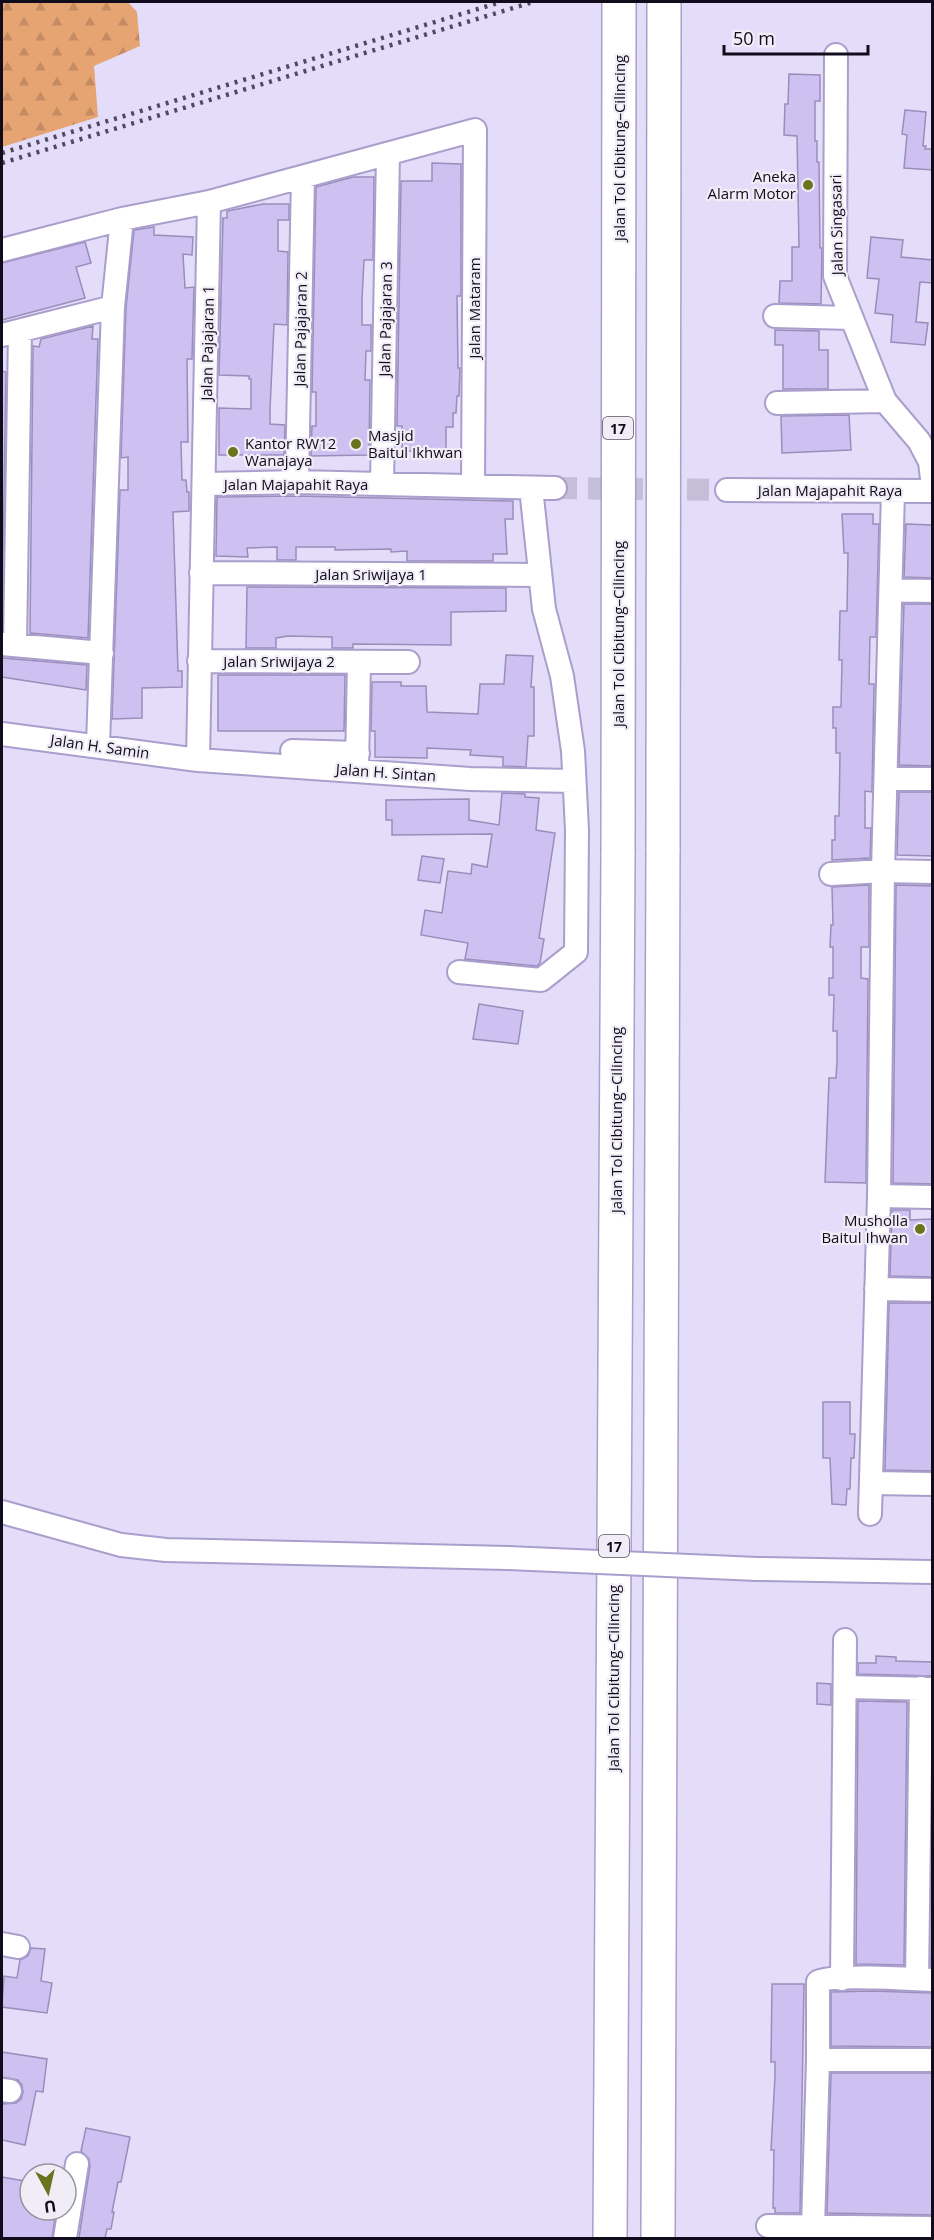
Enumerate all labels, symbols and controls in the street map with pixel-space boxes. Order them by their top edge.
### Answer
scale bar [724,18,868,56]
text: 50 m [733,26,775,50]
street label: Jalan Tol Cibitung–Cilincing [609,55,629,243]
place label: Aneka Alarm Motor [707,166,796,203]
street label: Jalan Singasari [825,174,847,278]
marker: Aneka Alarm Motor [801,178,815,192]
street label: Jalan Mataram [464,257,484,361]
street label: Jalan Pajajaran 3 [374,261,396,379]
street label: Jalan Pajajaran 2 [289,271,311,389]
street label: Jalan Pajajaran 1 [196,285,218,403]
road number: 17 [603,417,633,439]
place label: Masjid Baitul Ikhwan [368,425,462,462]
place label: Kantor RW12 Wanajaya [245,433,336,470]
marker: Masjid Baitul Ikhwan [349,437,363,451]
marker: Kantor RW12 Wanajaya [226,445,240,459]
street label: Jalan Majapahit Raya [222,474,368,494]
street label: Jalan Majapahit Raya [756,480,902,500]
street label: Jalan Tol Cibitung–Cilincing [608,541,628,729]
street label: Jalan Sriwijaya 1 [313,564,427,584]
street label: Jalan Sriwijaya 2 [221,651,335,671]
street label: Jalan H. Samin [47,729,151,763]
street label: Jalan H. Sintan [333,758,437,785]
street label: Jalan Tol Cibitung–Cilincing [606,1027,626,1215]
place label: Musholla Baitul Ihwan [821,1210,908,1247]
marker: Musholla Baitul Ihwan [913,1222,927,1236]
road number: 17 [599,1535,629,1557]
street label: Jalan Tol Cibitung–Cilincing [603,1585,623,1773]
north arrow [18,2162,78,2222]
text: U [43,2195,58,2219]

